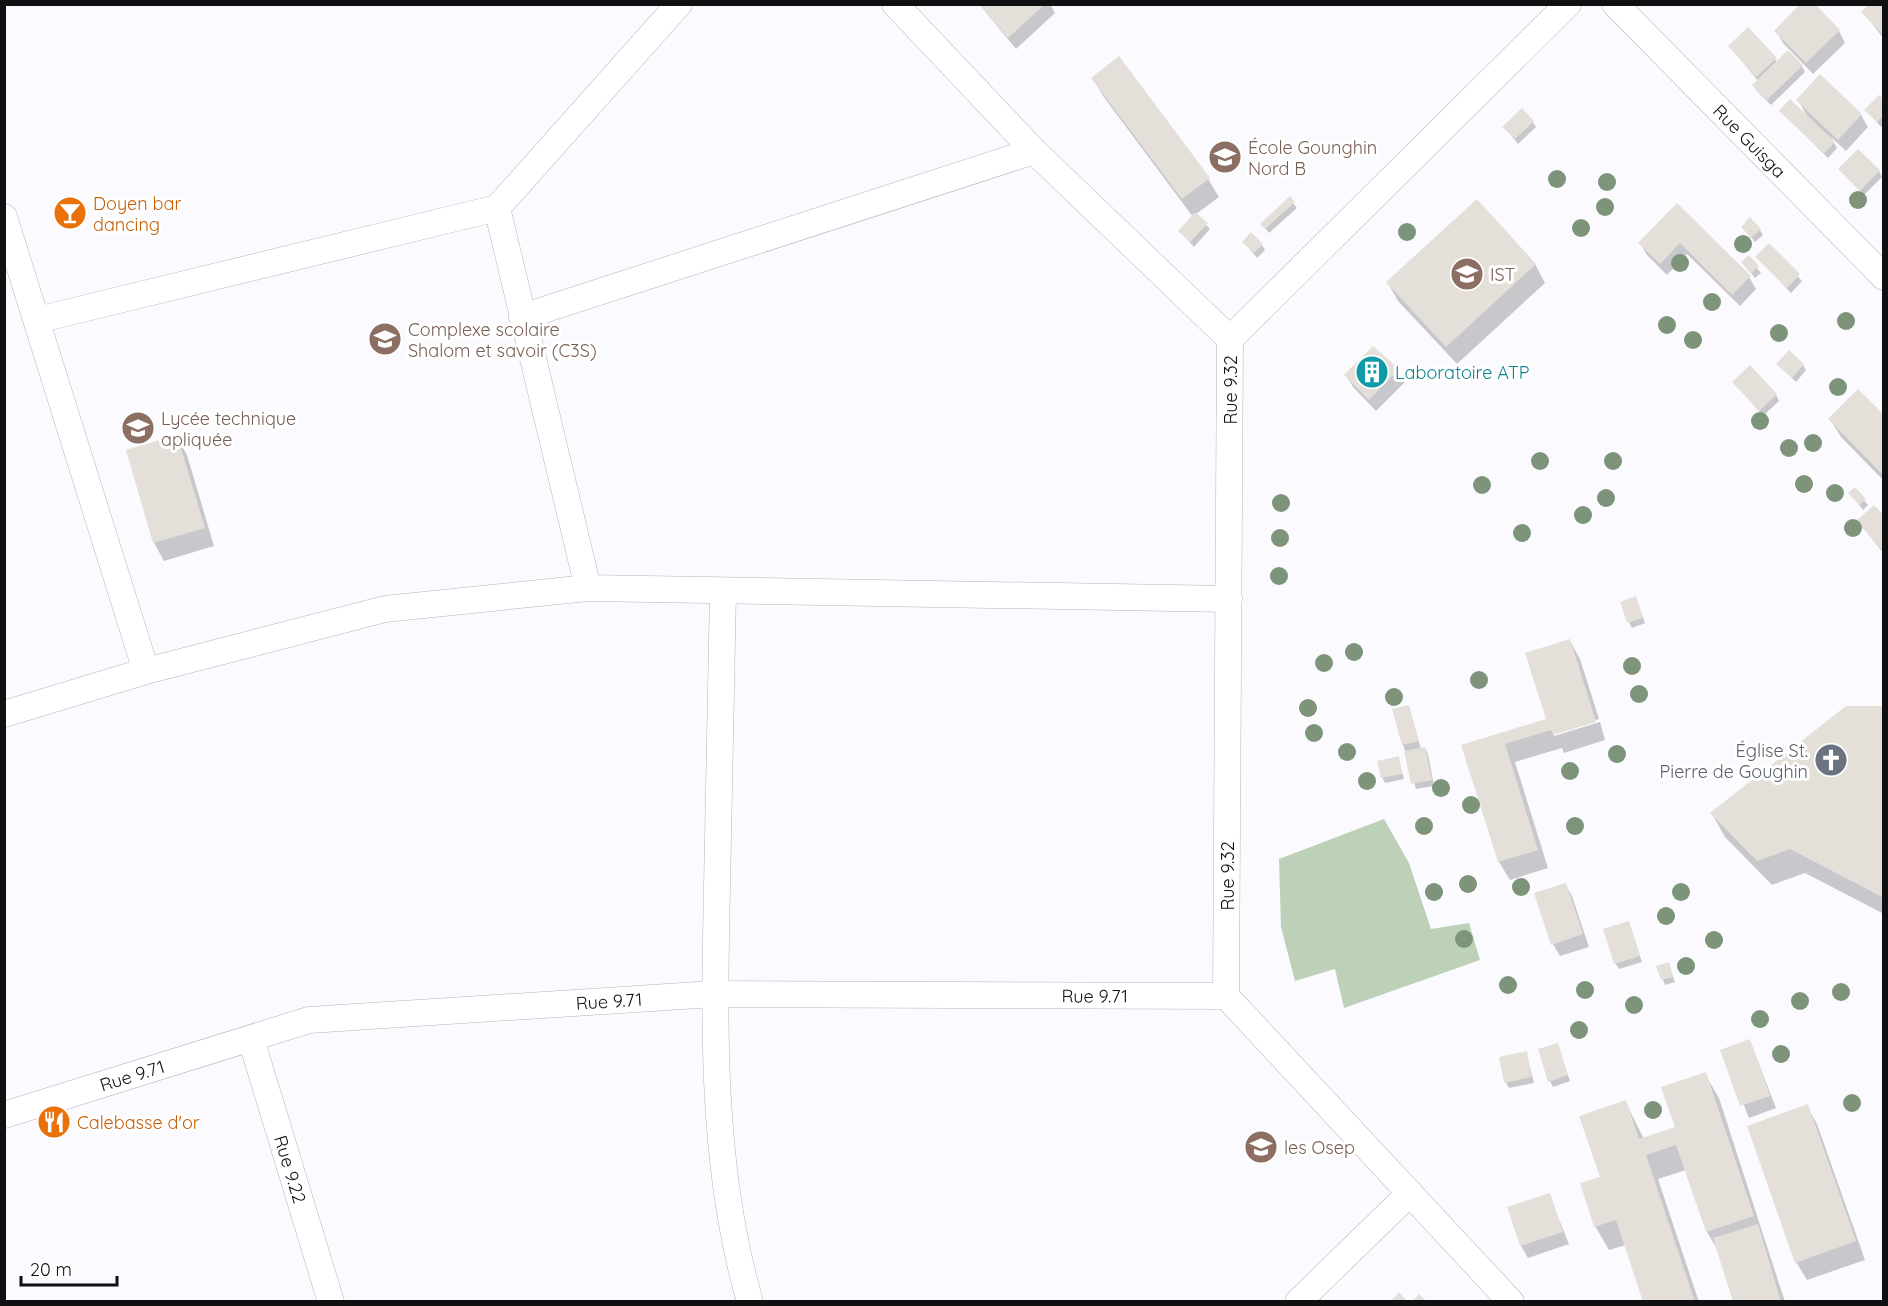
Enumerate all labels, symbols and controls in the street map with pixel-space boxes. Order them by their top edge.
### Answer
street label: Rue Guisga [1708,99,1791,182]
place label: École Gounghin Nord B [1248,136,1377,180]
school or university icon: École Gounghin Nord B [1207,139,1243,175]
place label: Doyen bar dancing [93,192,181,236]
bar icon: Doyen bar dancing [52,195,88,231]
school or university icon: IST [1449,256,1485,292]
place label: IST [1490,263,1516,286]
place label: Complexe scolaire Shalom et savoir (C3S) [408,318,597,362]
school or university icon: Complexe scolaire Shalom et savoir (C3S) [367,321,403,357]
building icon: Laboratoire ATP [1354,354,1390,390]
street label: Rue 9.32 [1219,355,1242,425]
place label: Laboratoire ATP [1395,361,1530,384]
place label: Lycée technique apliquée [161,407,296,451]
school or university icon: Lycée technique apliquée [120,410,156,446]
place label: Église St. Pierre de Goughin [1660,739,1808,783]
church icon: Église St. Pierre de Goughin [1813,742,1849,778]
street label: Rue 9.32 [1216,841,1239,911]
street label: Rue 9.71 [1061,984,1128,1007]
street label: Rue 9.71 [575,987,643,1014]
street label: Rue 9.71 [97,1054,167,1096]
restaurant icon: Calebasse d'or [36,1104,72,1140]
place label: Calebasse d'or [77,1111,200,1134]
school or university icon: les Osep [1243,1129,1279,1165]
street label: Rue 9.22 [269,1132,312,1206]
place label: les Osep [1284,1136,1355,1159]
scale bar [21,1249,117,1287]
text: 20 m [30,1258,72,1281]

